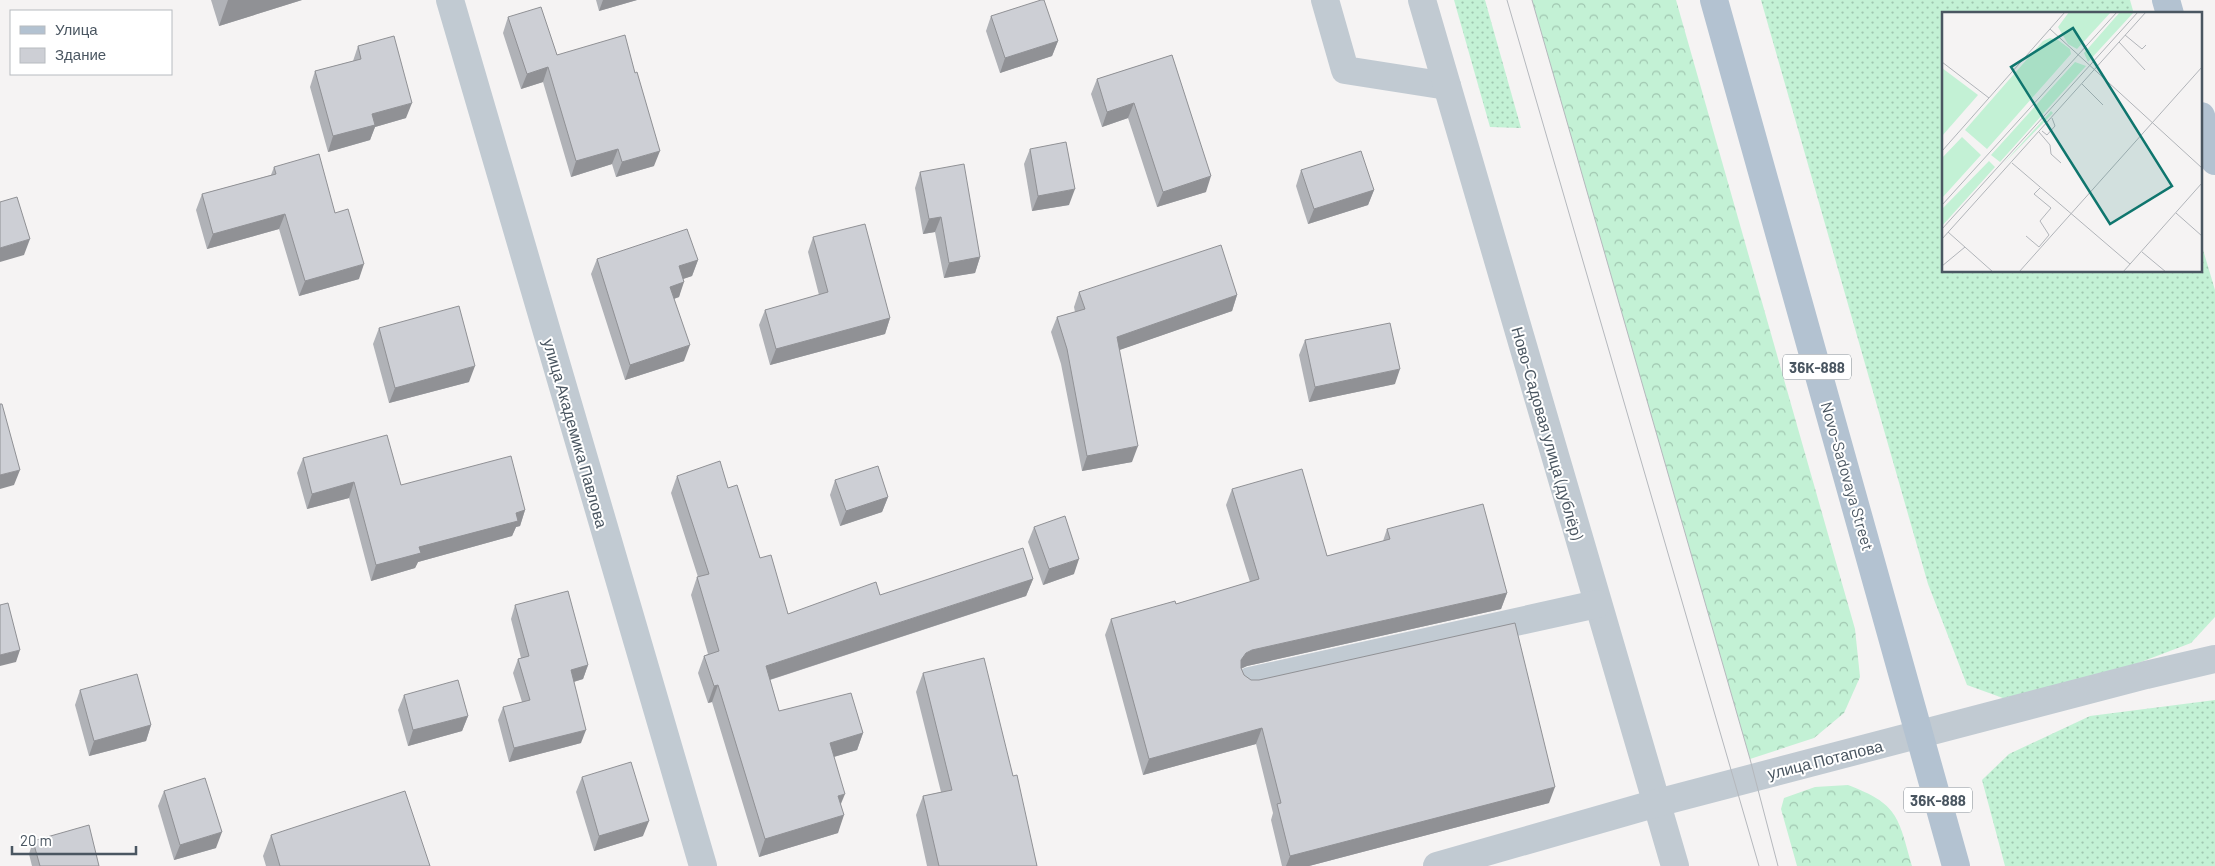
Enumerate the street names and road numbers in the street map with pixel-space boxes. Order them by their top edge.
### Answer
street label: Ново-Садовая улица (дублёр) [1508,324,1588,542]
street label: улица Академика Павлова [540,336,612,530]
road number: 36К-888 [1783,354,1851,380]
street label: Novo-Sadovaya Street [1818,399,1878,553]
street label: улица Потапова [1765,735,1885,782]
road number: 36К-888 [1904,788,1972,812]

